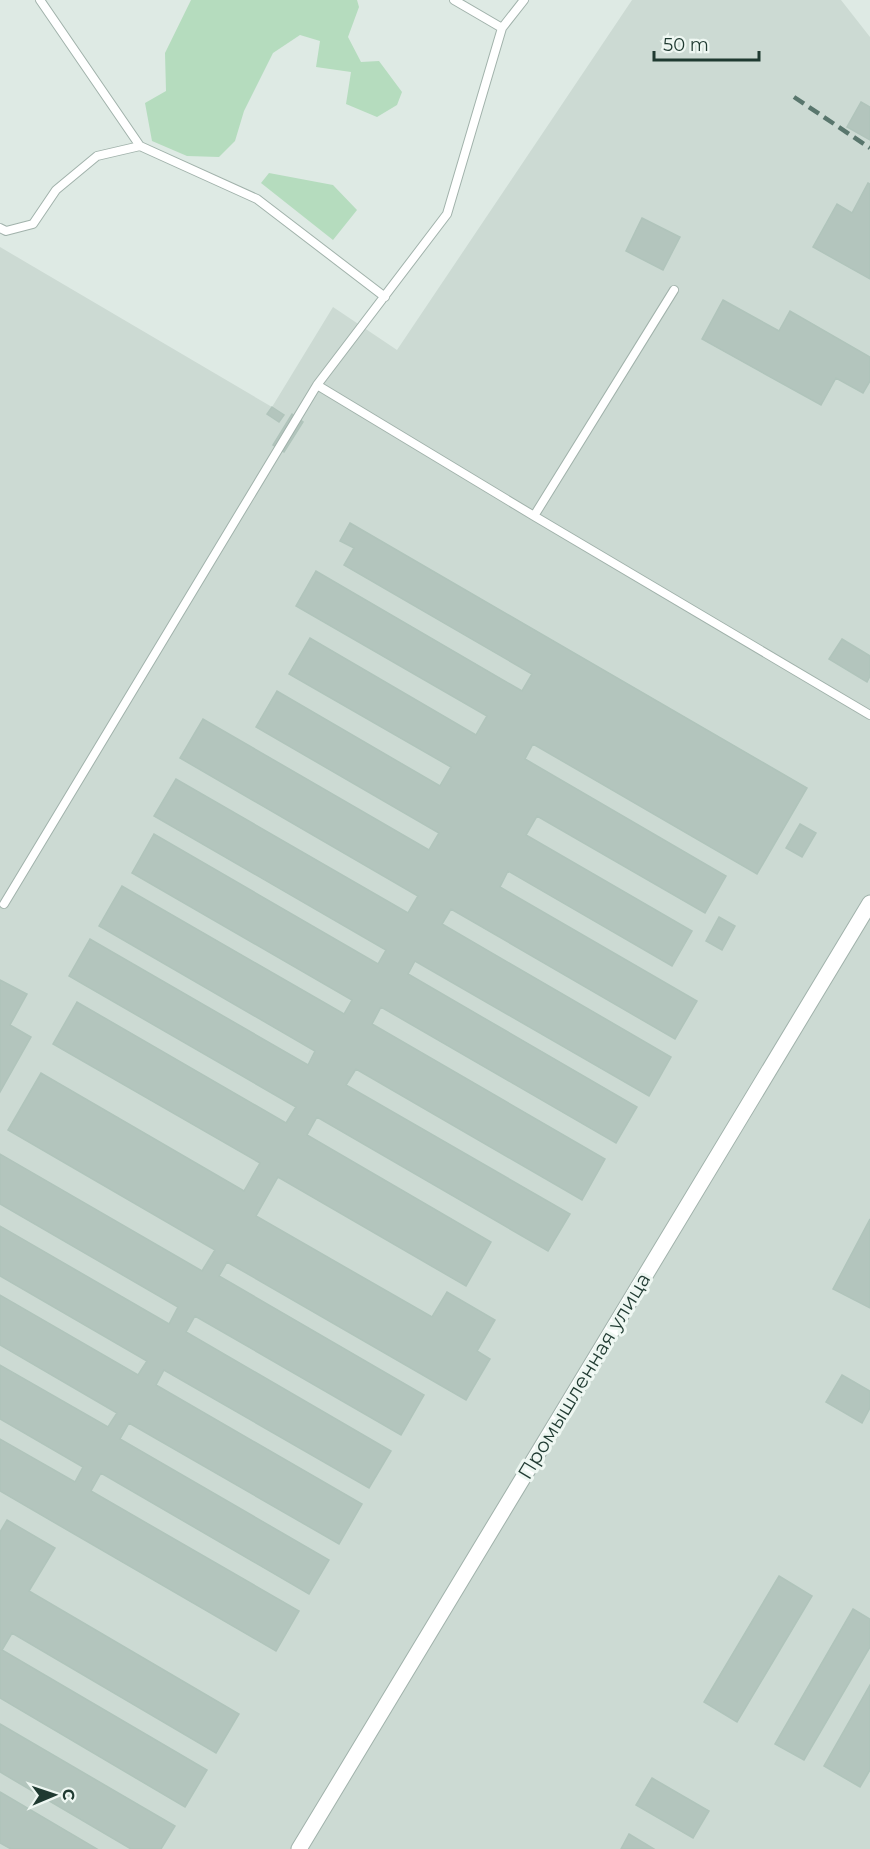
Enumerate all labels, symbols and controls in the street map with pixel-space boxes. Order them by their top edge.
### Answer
scale bar [654,24,759,62]
text: 50 m [663,34,709,56]
street label: Промышленная улица [513,1268,655,1484]
north arrow [24,1765,84,1825]
text: С [59,1788,78,1801]

